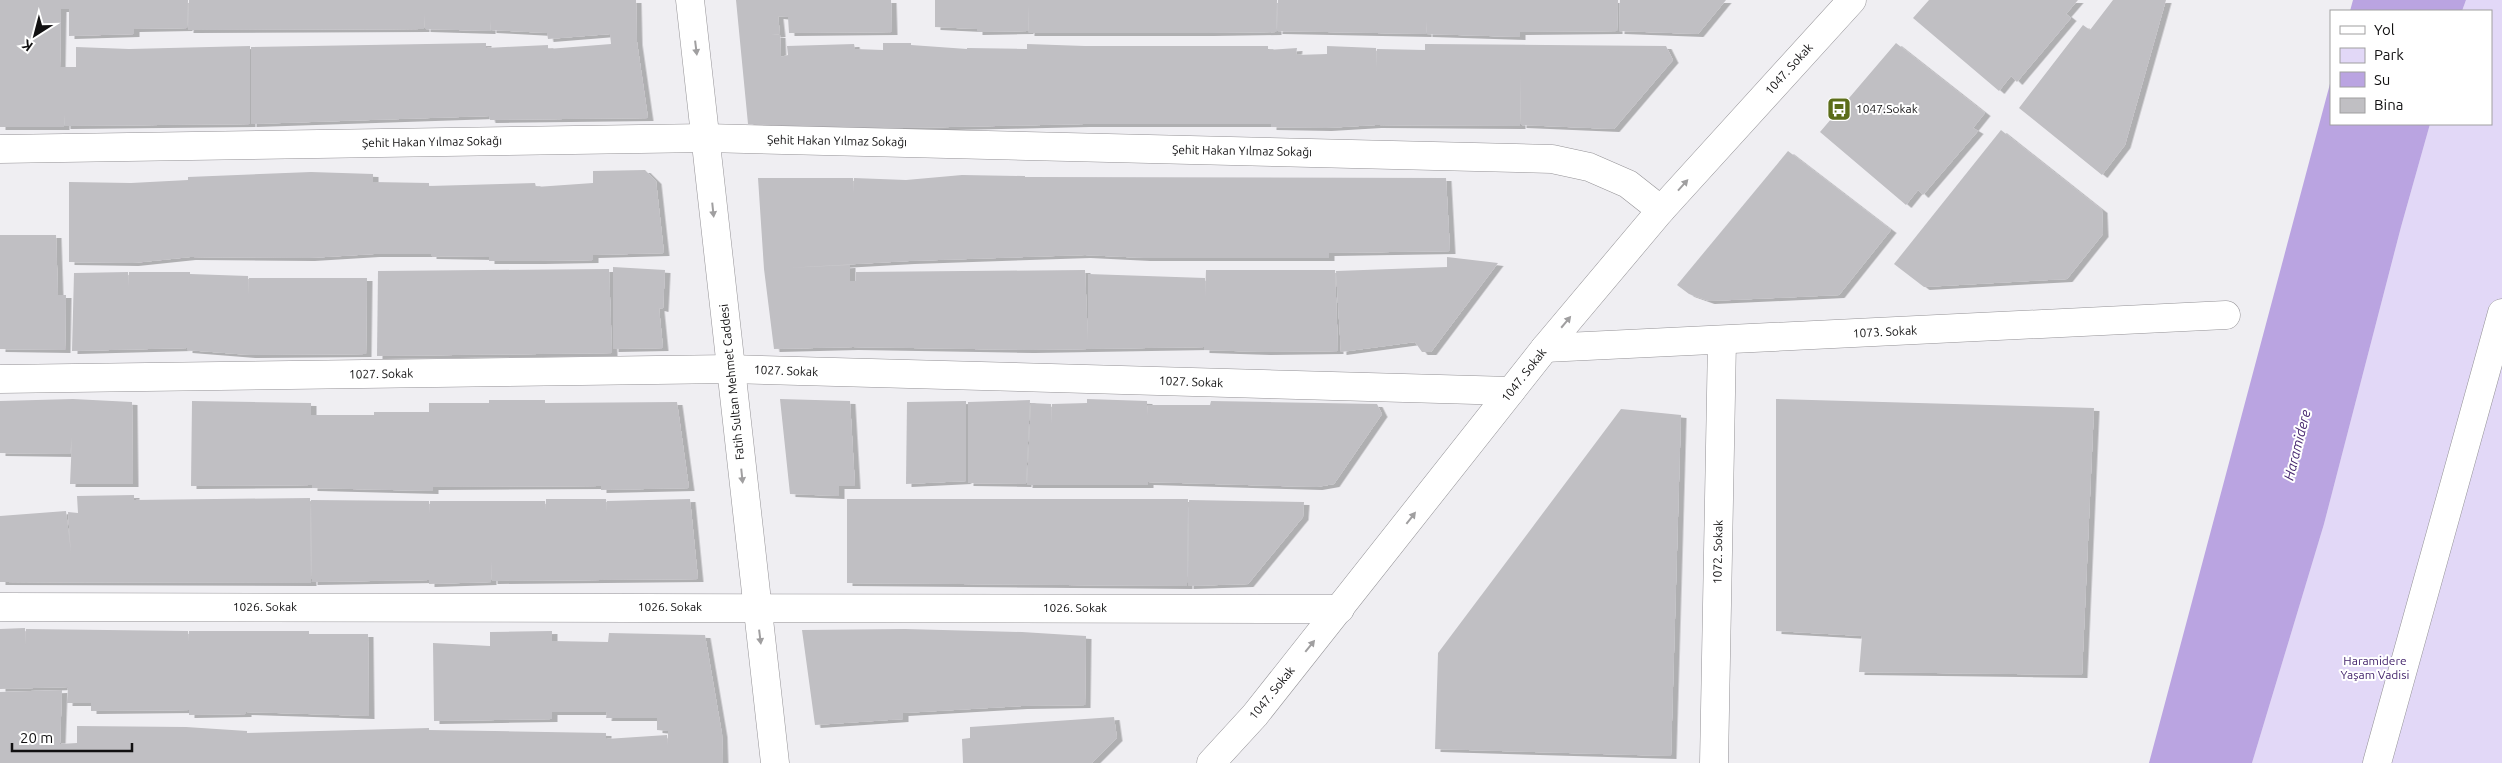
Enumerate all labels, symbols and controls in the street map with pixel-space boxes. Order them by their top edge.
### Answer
north arrow [10,10,60,60]
legend [2330,10,2492,125]
text: Yol [2374,21,2395,38]
text: K [18,36,36,55]
street label: 1047. Sokak [1762,40,1815,97]
one-way arrow [692,41,700,57]
text: Park [2374,46,2404,63]
text: Su [2374,71,2390,88]
bus stop icon: 1047.Sokak [1826,96,1852,122]
text: Bina [2374,96,2403,113]
place label: 1047.Sokak [1856,102,1918,115]
street label: Şehit Hakan Yılmaz Sokağı [767,133,907,148]
street label: Şehit Hakan Yılmaz Sokağı [362,134,502,149]
street label: Şehit Hakan Yılmaz Sokağı [1172,143,1312,158]
one-way arrow [1677,180,1689,192]
one-way arrow [710,202,718,218]
street label: Fatih Sultan Mehmet Caddesi [717,303,746,461]
one-way arrow [1561,316,1572,329]
street label: 1073. Sokak [1852,323,1917,340]
street label: 1047. Sokak [1499,345,1549,404]
street label: 1027. Sokak [754,363,818,378]
street label: 1027. Sokak [349,366,413,381]
street label: 1027. Sokak [1159,374,1223,389]
water label: Haramidere [2280,408,2314,482]
one-way arrow [738,468,746,484]
one-way arrow [1406,511,1416,525]
street label: 1072. Sokak [1710,520,1725,584]
street label: 1026. Sokak [233,600,297,613]
street label: 1026. Sokak [638,600,702,613]
street label: 1026. Sokak [1043,601,1107,614]
one-way arrow [756,630,764,646]
one-way arrow [1305,639,1316,652]
park label: Haramidere Yaşam Vadisi [2341,654,2409,681]
street label: 1047. Sokak [1246,664,1297,722]
scale bar [12,720,132,752]
text: 20 m [20,729,53,746]

